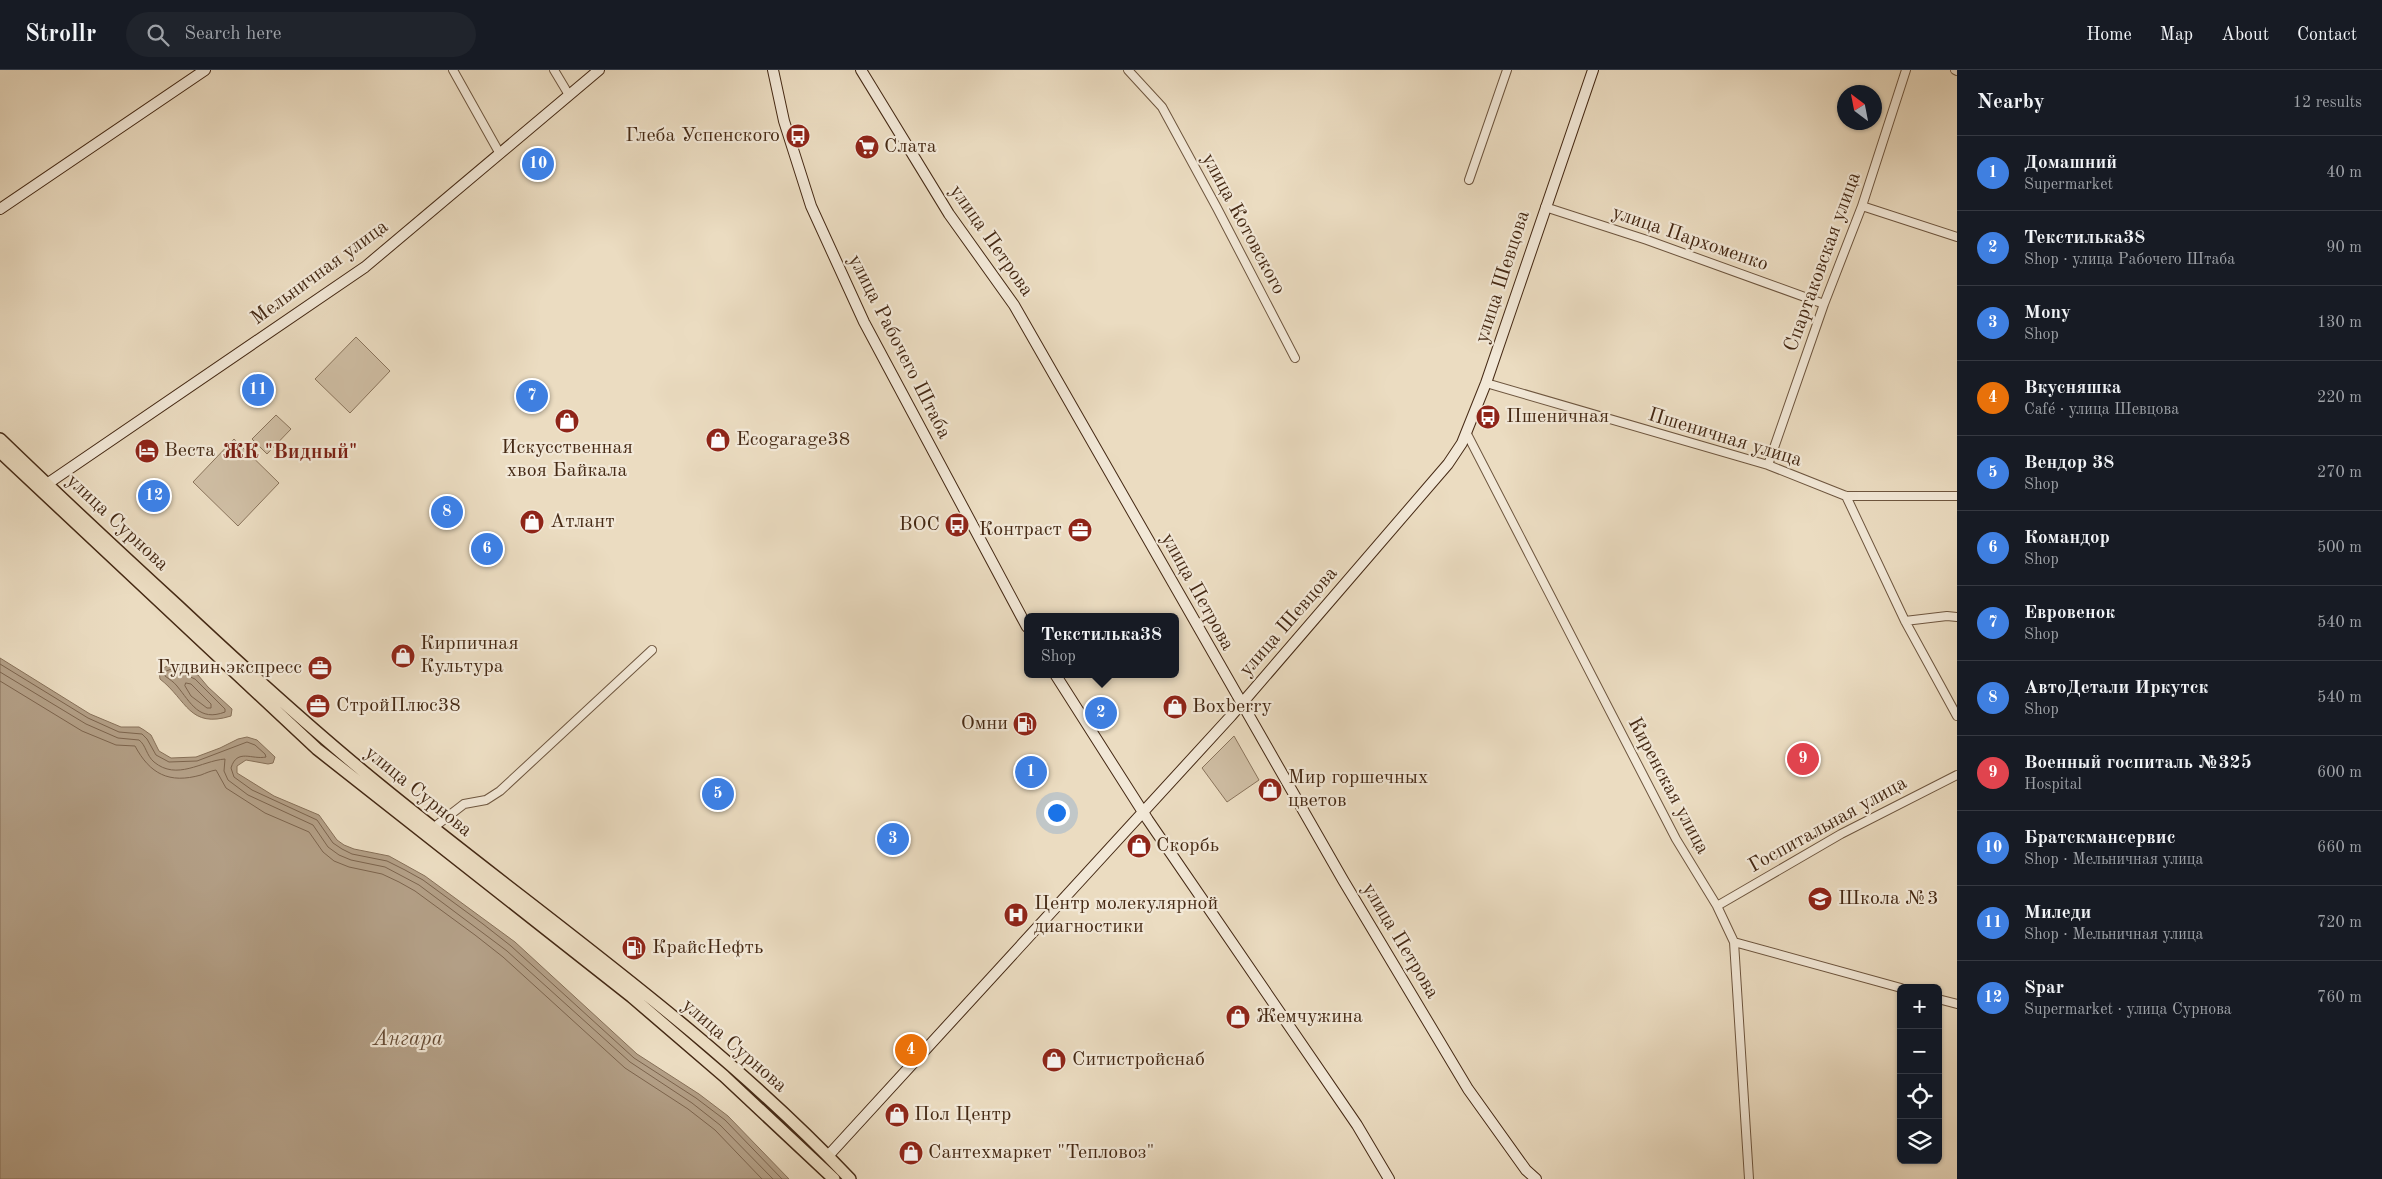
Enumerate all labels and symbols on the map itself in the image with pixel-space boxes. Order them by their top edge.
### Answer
north arrow [1837,85,1882,130]
bus stop icon: Глеба Успенского [785,123,811,149]
place label: Глеба Успенского [625,126,780,146]
supermarket icon: Слата [854,134,880,160]
place label: Слата [884,137,937,157]
pin: 10 [522,145,554,183]
street label: улица Котовского [1197,150,1289,298]
street label: Спартаковская улица [1781,170,1865,354]
street label: улица Петрова [945,182,1037,300]
street label: улица Пархоменко [1609,203,1771,275]
street label: улица Шевцова [1472,208,1534,346]
street label: Мельничная улица [248,217,392,329]
street label: улица Рабочего Штаба [844,252,954,442]
pin: 11 [242,371,274,409]
pin: 7 [516,377,548,415]
bus stop icon: Пшеничная [1475,404,1501,430]
street label: Пшеничная улица [1646,405,1805,471]
place label: Пшеничная [1506,407,1609,427]
shop icon: Искусственная хвоя Байкала [554,408,580,434]
shop icon: Ecogarage38 [705,427,731,453]
place label: Ecogarage38 [736,430,850,450]
hotel icon: Веста [134,438,160,464]
place label: Искусственная хвоя Байкала [501,438,633,481]
place label: Веста [164,441,215,461]
district label: ЖК "Видный" [223,442,357,463]
street label: улица Сурнова [62,471,172,575]
pin: 12 [138,477,170,515]
pin: 8 [431,493,463,531]
shop icon: Атлант [519,509,545,535]
place label: Атлант [550,512,615,532]
bus stop icon: ВОС [944,512,970,538]
place label: ВОС [899,515,940,535]
office icon: Контраст [1067,517,1093,543]
place label: Контраст [979,520,1062,540]
pin: 6 [471,530,503,568]
street label: улица Петрова [1157,530,1238,654]
street label: улица Шевцова [1236,563,1342,681]
place label: Кирпичная Культура [420,634,519,677]
shop icon: Кирпичная Культура [390,643,416,669]
office icon: Гудвин экспресс [307,655,333,681]
place label: Гудвин экспресс [157,658,302,678]
office icon: СтройПлюс38 [305,693,331,719]
pin: 2 [1085,694,1117,732]
shop icon: Boxberry [1162,694,1188,720]
place label: СтройПлюс38 [336,696,461,716]
place label: Boxberry [1192,697,1272,717]
fuel station icon: Омни [1012,711,1038,737]
place label: Омни [961,714,1008,734]
street label: Киренская улица [1624,714,1712,858]
pin: 9 [1787,740,1819,778]
street label: улица Сурнова [361,743,475,841]
pin: 1 [1015,753,1047,791]
place label: Мир горшечных цветов [1288,768,1428,811]
street label: Госпитальная улица [1745,773,1911,877]
pin: 5 [702,775,734,813]
shop icon: Мир горшечных цветов [1257,777,1283,803]
your location [1044,800,1070,826]
pin: 3 [877,820,909,858]
shop icon: Скорбь [1126,833,1152,859]
place label: Скорбь [1156,836,1219,856]
street label: улица Петрова [1358,880,1442,1002]
school or university icon: Школа №3 [1807,886,1833,912]
place label: Школа №3 [1838,889,1939,909]
place label: Центр молекулярной диагностики [1034,894,1218,937]
hospital icon: Центр молекулярной диагностики [1003,902,1029,928]
fuel station icon: КрайсНефть [621,935,647,961]
place label: КрайсНефть [652,938,763,958]
street label: улица Сурнова [678,995,790,1097]
shop icon: Жемчужина [1225,1004,1251,1030]
place label: Жемчужина [1256,1007,1363,1027]
water label: Ангара [372,1029,443,1050]
pin: 4 [895,1031,927,1069]
shop icon: Ситистройснаб [1041,1047,1067,1073]
place label: Ситистройснаб [1072,1050,1205,1070]
shop icon: Пол Центр [884,1102,910,1128]
place label: Пол Центр [914,1105,1011,1125]
shop icon: Сантехмаркет "Тепловоз" [898,1140,924,1166]
place label: Сантехмаркет "Тепловоз" [928,1143,1154,1163]

